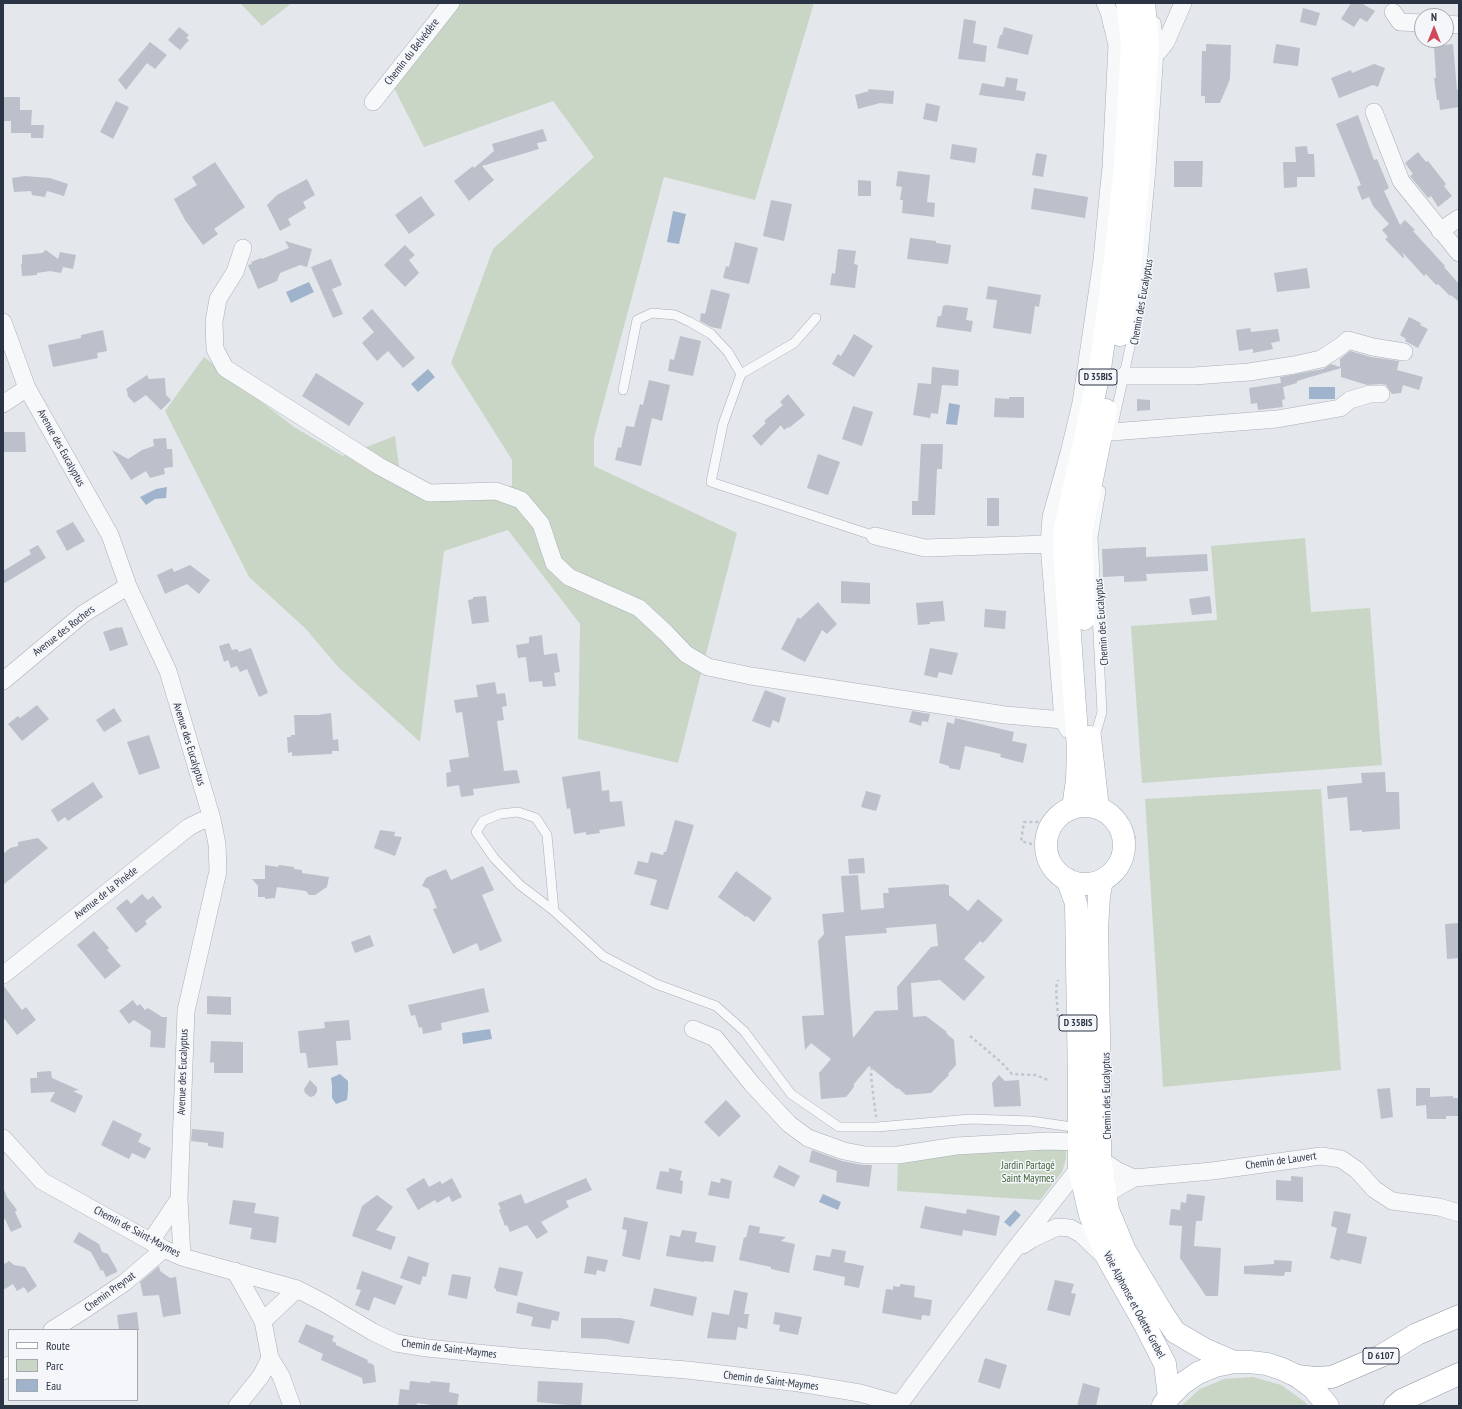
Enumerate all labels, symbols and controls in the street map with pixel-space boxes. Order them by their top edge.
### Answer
north arrow [1414,8,1454,48]
text: N [1431,10,1437,24]
street label: Chemin du Belvédère [382,16,442,88]
street label: Chemin des Eucalyptus [1128,258,1156,346]
road number: D 35BIS [1079,369,1117,385]
street label: Avenue des Eucalyptus [34,407,88,489]
street label: Chemin des Eucalyptus [1092,578,1112,666]
street label: Avenue des Rochers [30,603,98,659]
street label: Avenue des Eucalyptus [170,701,208,787]
street label: Avenue de la Pinède [72,864,140,922]
road number: D 35BIS [1059,1015,1097,1031]
street label: Avenue des Eucalyptus [175,1029,191,1115]
street label: Chemin des Eucalyptus [1100,1052,1114,1140]
street label: Chemin de Lauvert [1245,1149,1317,1173]
park label: Jardin Partagé Saint Maymes [1001,1159,1055,1185]
street label: Chemin de Saint-Maymes [92,1204,182,1260]
street label: Voie Alphonse et Odette Grebel [1100,1249,1168,1361]
street label: Chemin Preynat [82,1269,138,1315]
legend [8,1329,138,1401]
street label: Chemin de Saint-Maymes [401,1337,497,1361]
text: Route [46,1338,70,1353]
road number: D 6107 [1363,1348,1399,1364]
text: Parc [46,1358,63,1373]
street label: Chemin de Saint-Maymes [723,1369,819,1393]
text: Eau [46,1378,61,1393]

